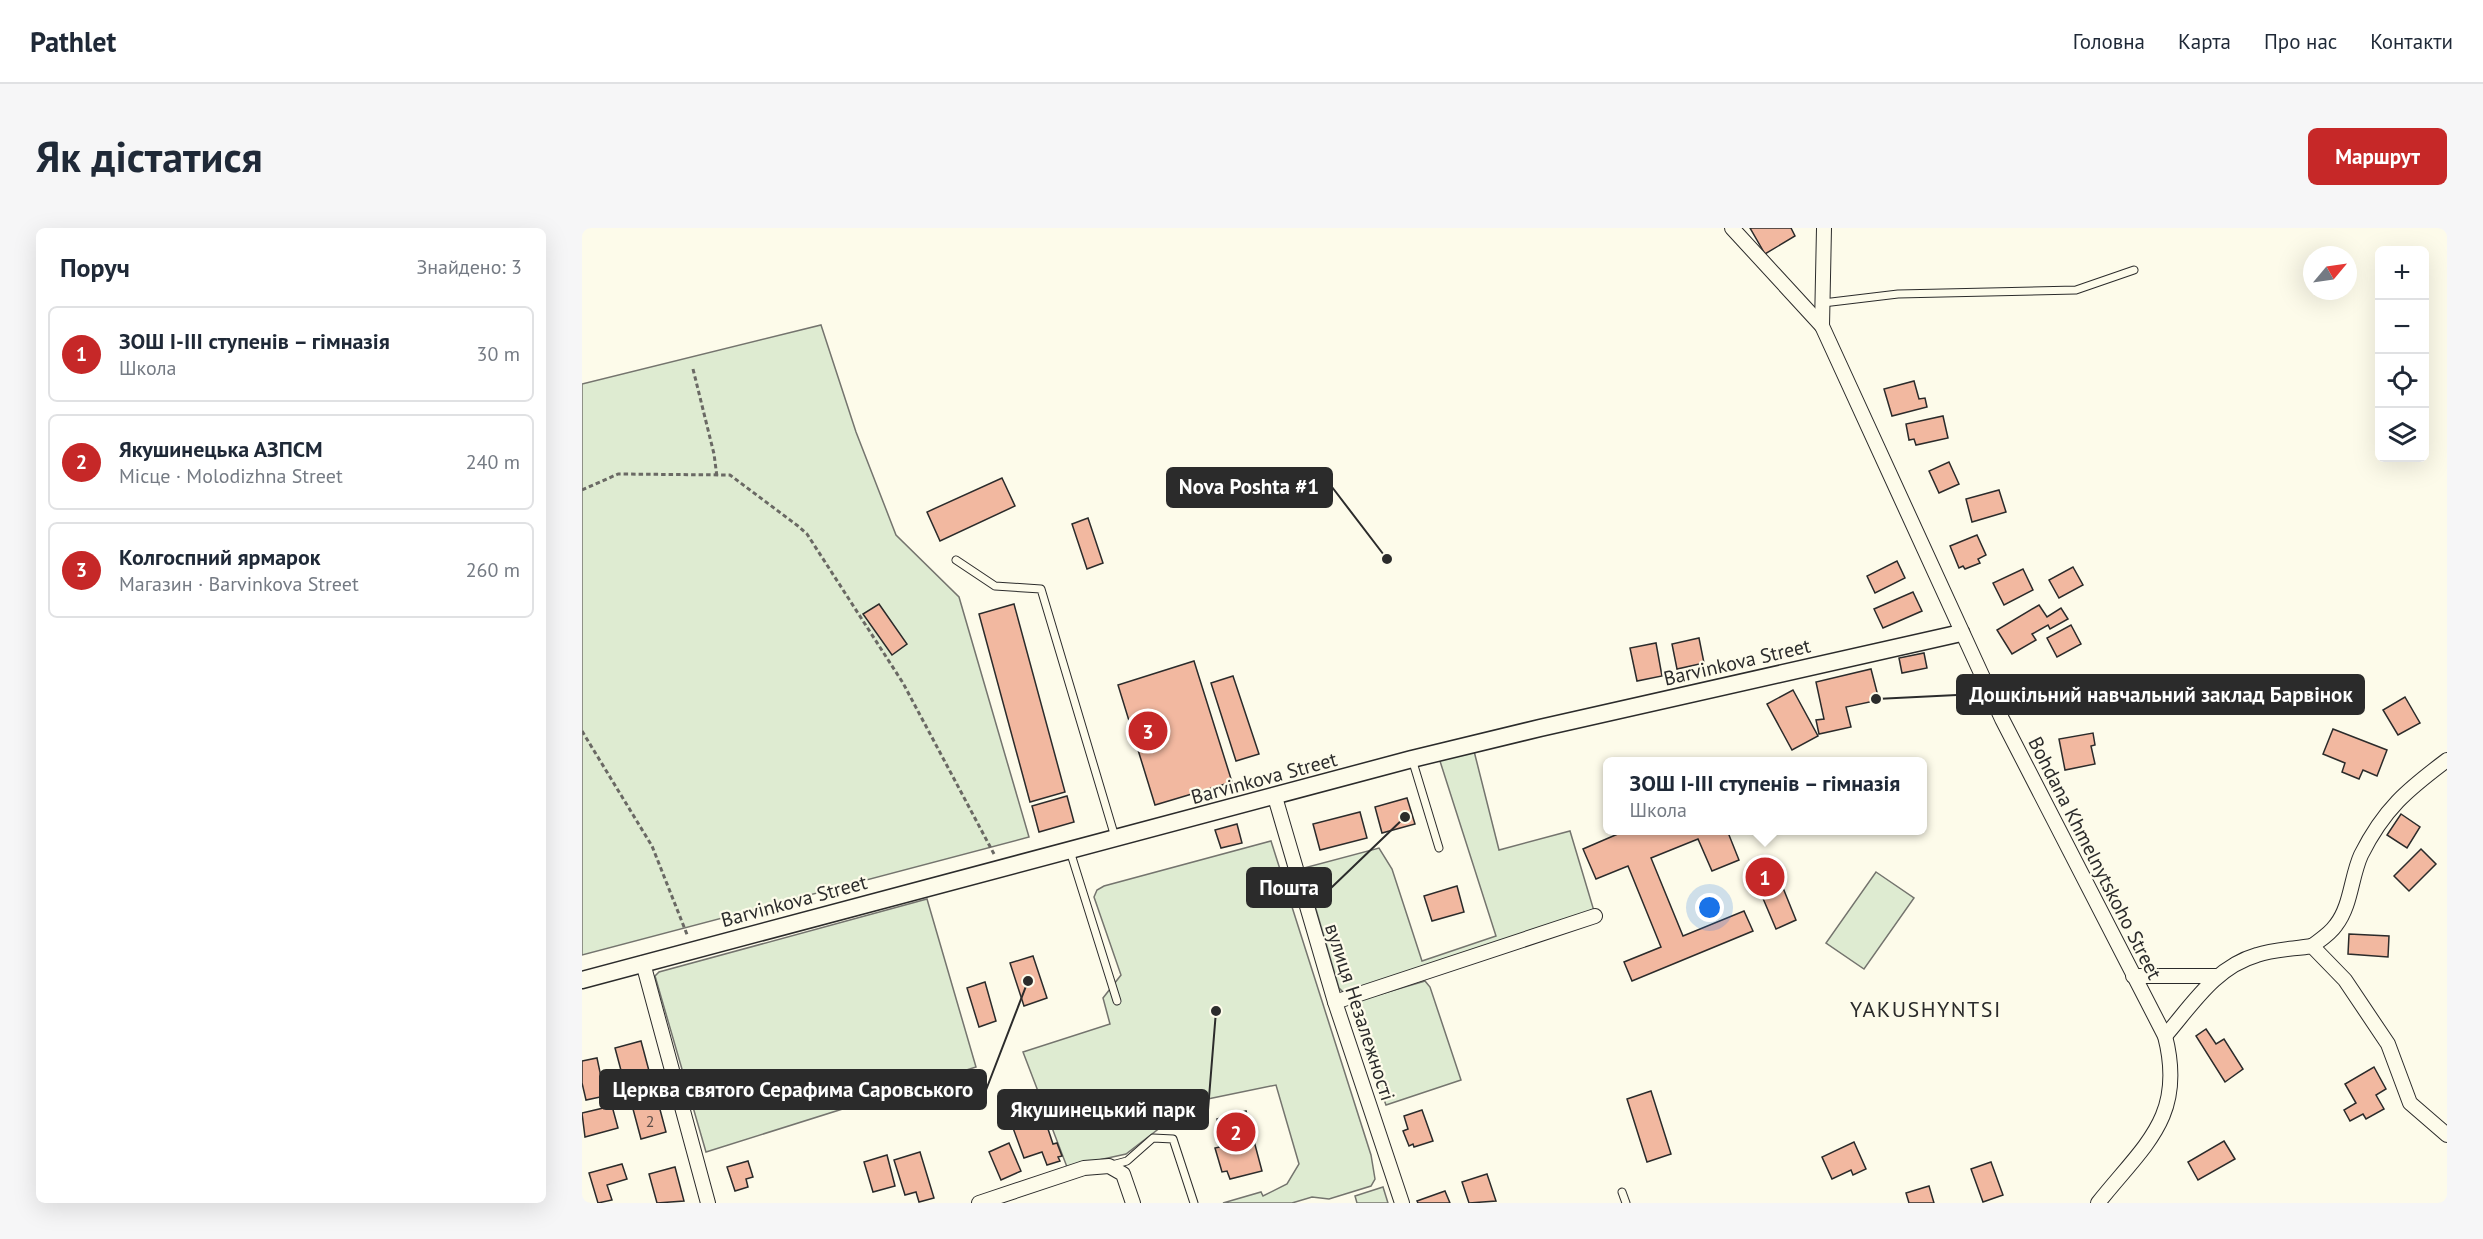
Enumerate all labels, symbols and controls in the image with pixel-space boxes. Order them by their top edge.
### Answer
text: Pathlet [30,23,116,60]
text: Головна [2073,28,2145,55]
text: Карта [2178,28,2231,55]
text: Про нас [2264,28,2337,55]
text: Контакти [2370,28,2453,55]
button: Маршрут [2308,128,2447,185]
text: Як дістатися [36,129,263,184]
north arrow [2303,246,2357,300]
map controls [2375,246,2429,462]
button: + [2375,246,2429,300]
text: Поруч [60,251,130,284]
text: Знайдено: 3 [416,254,522,280]
button: − [2375,300,2429,354]
text: ЗОШ І-ІІІ ступенів – гімназія [119,327,390,355]
text: 1 [76,341,87,367]
text: 30 m [477,341,520,367]
button: locate [2375,354,2429,408]
text: Школа [119,355,176,381]
button: layers [2375,408,2429,462]
text: Якушинецька АЗПСМ [119,435,323,463]
text: 2 [76,449,87,475]
text: 240 m [466,449,520,475]
text: Місце · Molodizhna Street [119,463,343,489]
callout: Nova Poshta #1 [1167,468,1332,507]
text: Nova Poshta #1 [1179,473,1319,500]
text: Колгоспний ярмарок [119,543,321,571]
text: 3 [76,557,87,583]
text: 260 m [466,557,520,583]
text: Магазин · Barvinkova Street [119,571,359,597]
street label: Barvinkova Street [1661,632,1813,692]
callout: Дошкільний навчальний заклад Барвінок [1957,675,2364,714]
text: Дошкільний навчальний заклад Барвінок [1969,681,2353,708]
pin: 3 [1128,708,1168,754]
street label: Bohdana Khmelnytskoho Street [2022,732,2168,984]
street label: Barvinkova Street [1188,746,1340,810]
popup [1603,757,1927,835]
text: ЗОШ І-ІІІ ступенів – гімназія [1630,769,1900,797]
text: Школа [1630,797,1687,823]
pin: 1 [1746,854,1784,900]
callout: Пошта [1247,868,1331,907]
street label: Barvinkova Street [718,869,870,933]
text: Пошта [1259,874,1319,901]
your location [1695,893,1724,922]
street label: вулиця Незалежності [1319,920,1401,1104]
district label: YAKUSHYNTSI [1850,995,2002,1023]
callout: Церква святого Серафима Саровського [600,1070,986,1109]
text: Церква святого Серафима Саровського [613,1076,973,1103]
callout: Якушинецький парк [998,1090,1208,1129]
text: Якушинецький парк [1010,1096,1196,1123]
pin: 2 [1216,1110,1256,1154]
house number: 2 [646,1111,654,1131]

